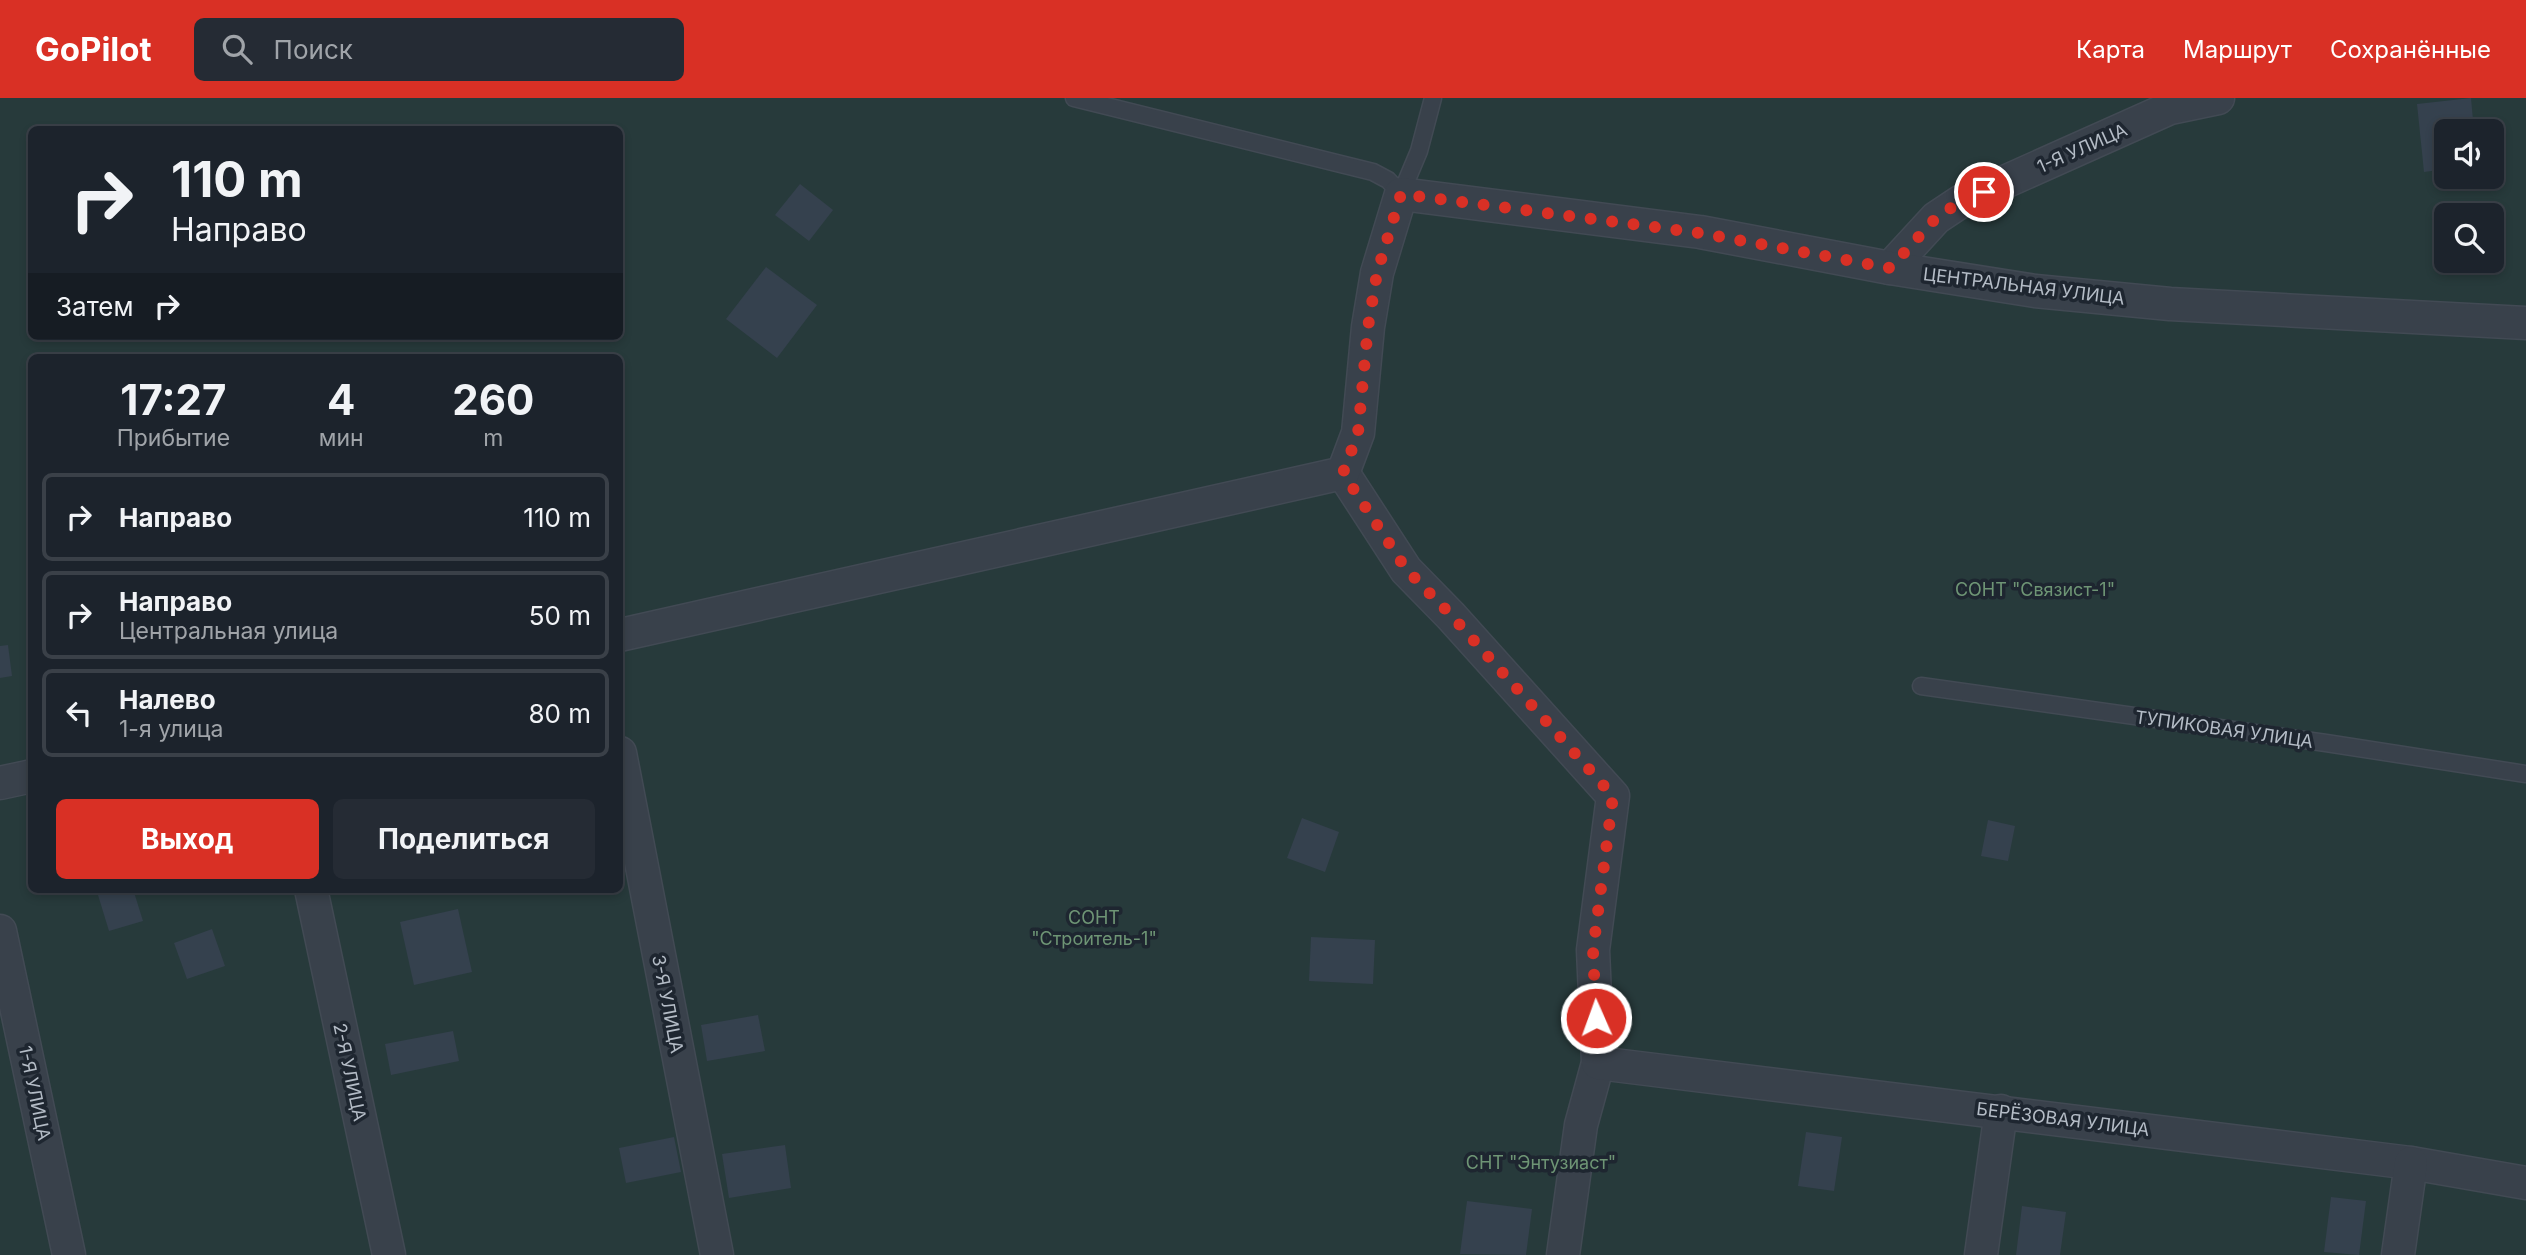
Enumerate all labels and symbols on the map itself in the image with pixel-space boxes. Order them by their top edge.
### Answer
street label: 1-Я УЛИЦА [2034,119,2130,177]
pin [1954,162,2014,222]
street label: ЦЕНТРАЛЬНАЯ УЛИЦА [1922,263,2126,309]
park label: СОНТ "Связист-1" [1955,579,2115,600]
street label: ТУПИКОВАЯ УЛИЦА [2134,706,2314,752]
park label: СОНТ "Строитель-1" [1031,907,1157,949]
street label: 3-Я УЛИЦА [648,953,688,1055]
position arrow [1559,981,1633,1055]
street label: 2-Я УЛИЦА [329,1021,371,1123]
street label: 1-Я УЛИЦА [15,1044,55,1142]
street label: БЕРЁЗОВАЯ УЛИЦА [1975,1097,2151,1140]
park label: СНТ "Энтузиаст" [1466,1152,1616,1173]

